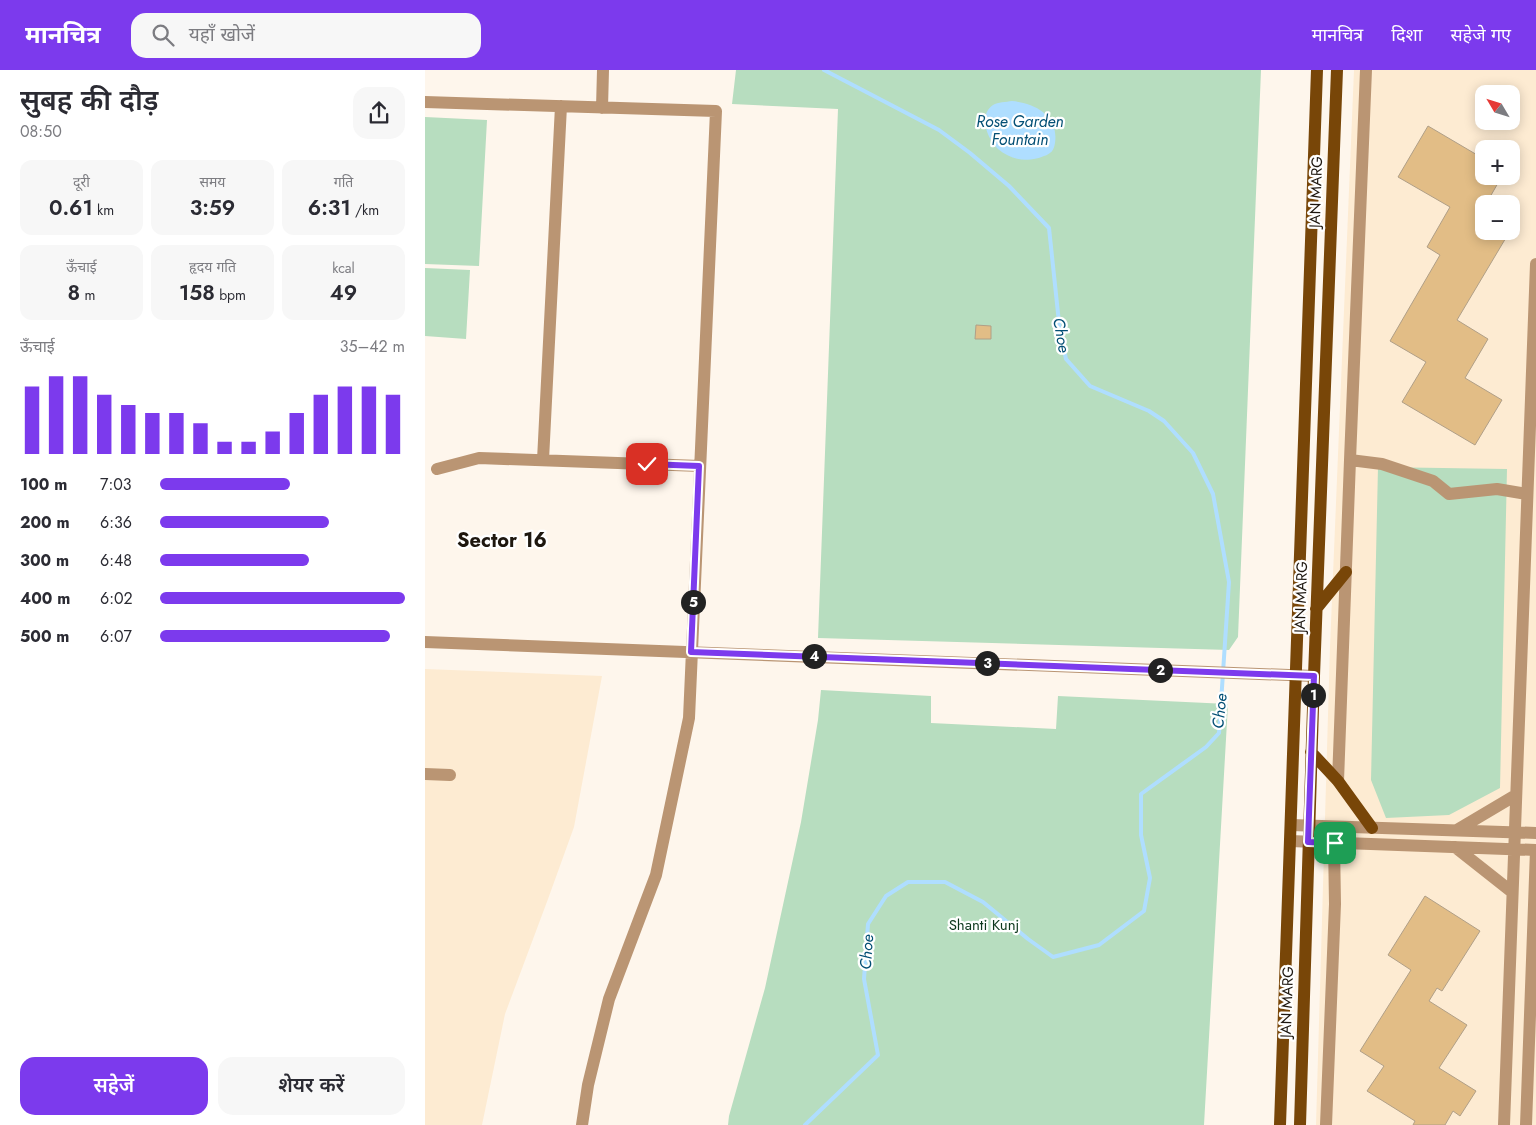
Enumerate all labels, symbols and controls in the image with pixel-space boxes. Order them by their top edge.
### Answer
search box [131,13,481,58]
text: मानचित्र [25,17,101,52]
icon: search [149,21,177,49]
text: यहाँ खोजें [189,21,255,48]
text: मानचित्र [1312,22,1363,48]
text: दिशा [1391,22,1422,48]
text: सहेजे गए [1450,22,1511,48]
text: सुबह की दौड़ [20,80,158,121]
north arrow [1475,85,1520,130]
map controls [1475,85,1520,240]
button: share [353,87,405,139]
water label: Rose Garden Fountain [976,110,1064,151]
text: 08:50 [20,120,62,143]
button: + [1475,140,1520,185]
street label: JAN MARG [1304,156,1328,230]
text: दूरी [73,172,90,192]
text: समय [200,172,225,192]
text: गति [334,172,353,192]
text: 0.61 [49,193,93,223]
text: 3:59 [190,193,235,223]
text: 6:31 [308,193,351,223]
button: − [1475,195,1520,240]
text: km [93,200,114,220]
text: /km [351,200,379,220]
text: ऊँचाई [66,257,97,277]
text: हृदय गति [189,257,236,277]
text: kcal [332,258,355,278]
text: 8 [68,278,80,308]
text: 158 [179,278,215,308]
text: 49 [330,278,357,308]
text: m [80,285,95,305]
text: bpm [215,285,246,305]
water label: Choe [1047,316,1076,354]
text: ऊँचाई [20,335,55,358]
text: 35–42 m [340,335,405,358]
pin [626,443,668,485]
icon: check [633,450,661,478]
text: 100 m [20,473,67,496]
text: 7:03 [100,473,132,496]
text: 200 m [20,511,70,534]
text: 6:36 [100,511,132,534]
district label: Sector 16 [457,526,547,555]
text: 300 m [20,549,69,572]
text: 6:48 [100,549,132,572]
street label: JAN MARG [1289,561,1313,635]
text: 400 m [20,587,70,610]
text: 6:02 [100,587,133,610]
pin: 5 [681,590,705,614]
text: 5 [689,592,698,612]
text: 500 m [20,625,69,648]
text: 6:07 [100,625,132,648]
pin: 4 [801,644,827,668]
text: 4 [810,646,819,666]
pin: 3 [975,650,999,676]
text: 3 [983,653,992,673]
pin: 2 [1147,658,1173,682]
text: 2 [1156,660,1165,680]
pin: 1 [1301,682,1325,708]
text: 1 [1310,685,1317,705]
water label: Choe [1206,692,1233,730]
pin [1314,822,1356,864]
icon: arrive [1321,829,1349,857]
park label: Shanti Kunj [949,914,1019,936]
water label: Choe [854,934,879,970]
street label: JAN MARG [1275,966,1299,1040]
button: सहेजें [20,1057,208,1115]
button: शेयर करें [218,1057,405,1115]

